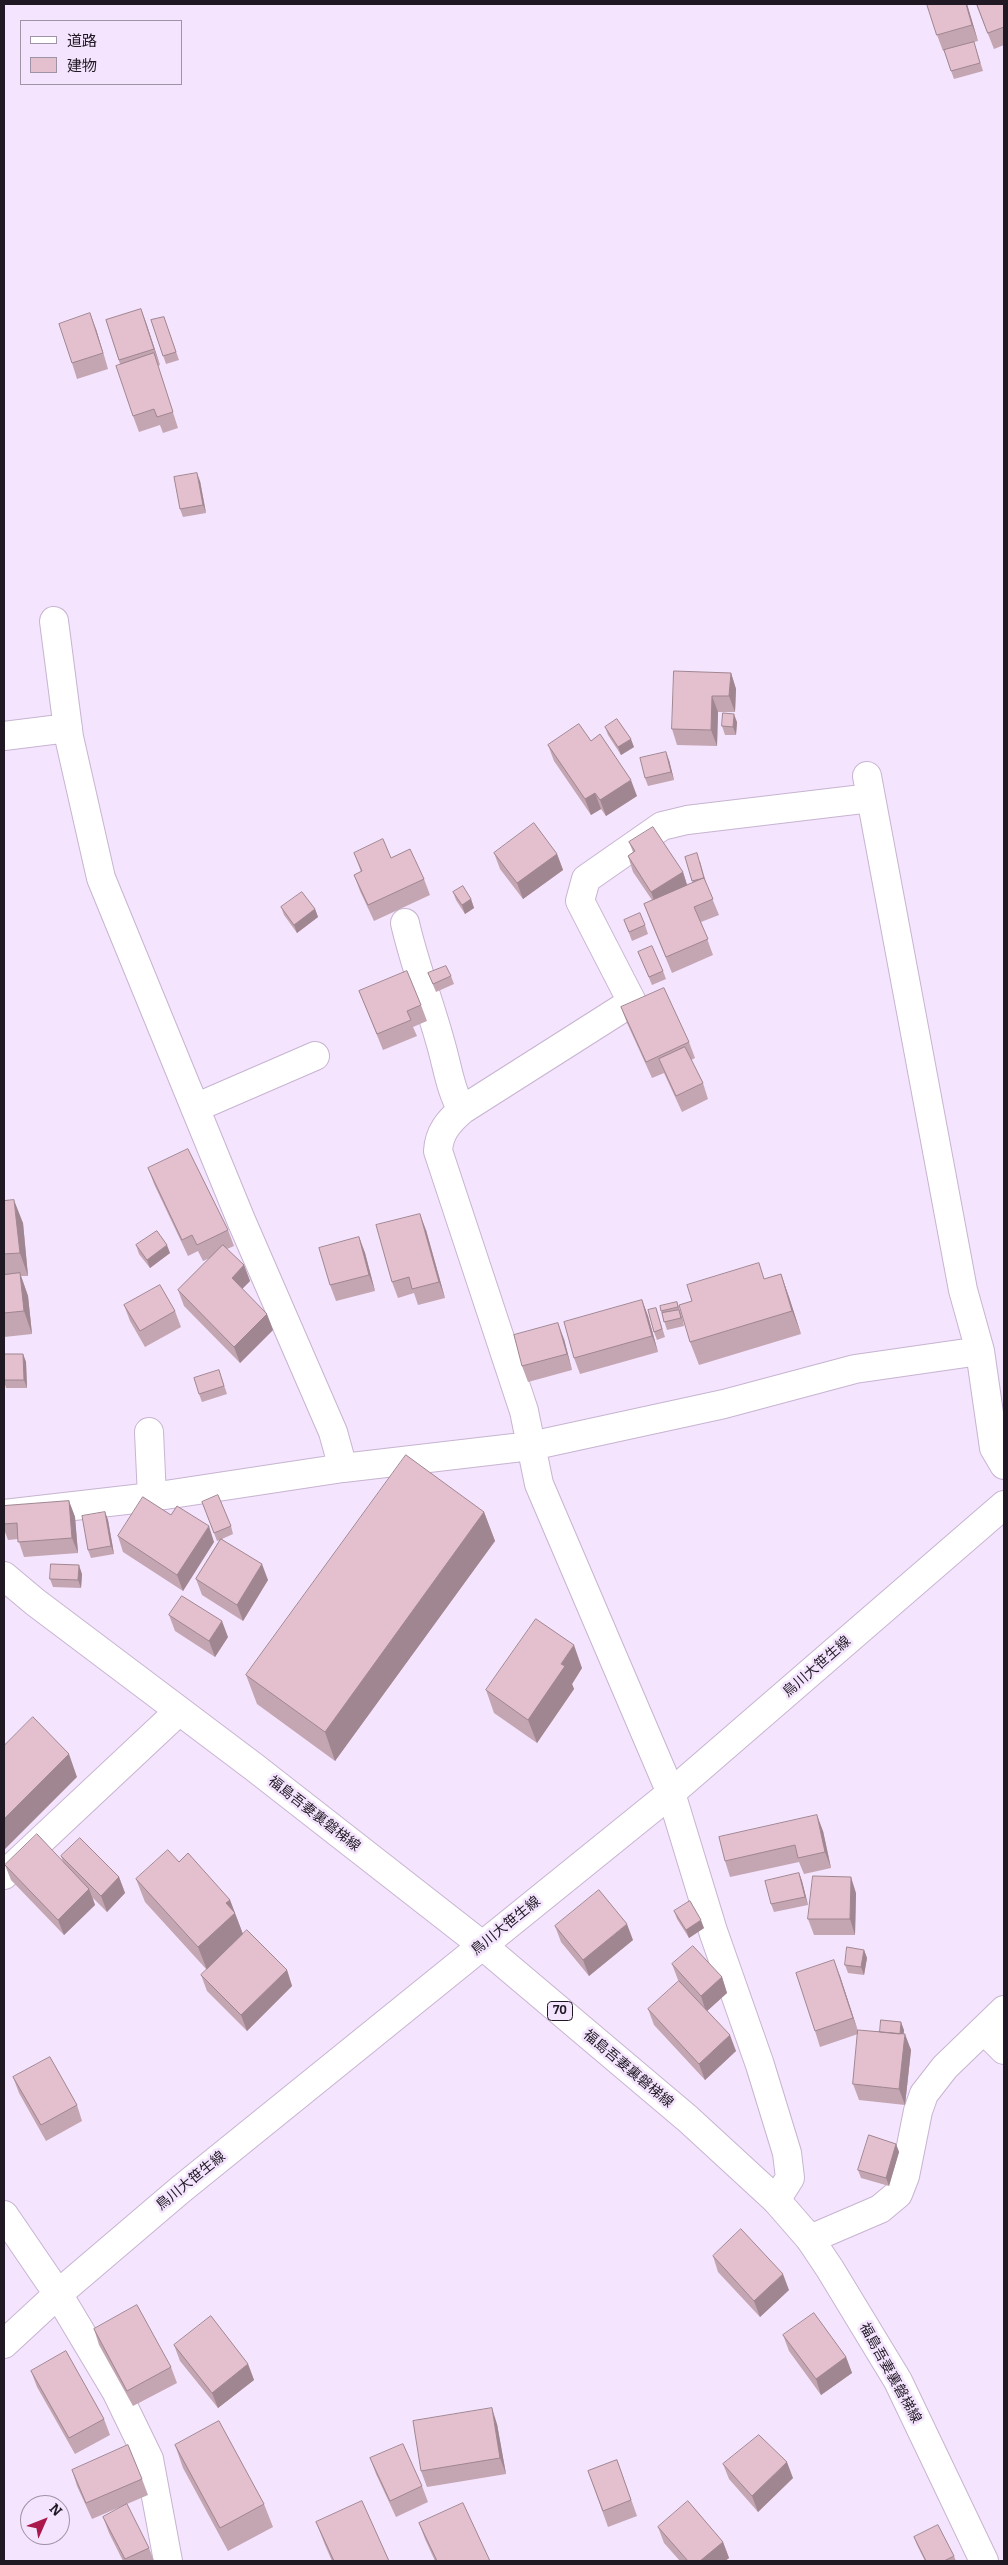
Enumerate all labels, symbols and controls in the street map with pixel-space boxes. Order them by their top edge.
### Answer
legend [20,20,182,85]
text: 道路 [67,32,97,50]
text: 建物 [67,57,97,75]
street label: 鳥川大笹生線 [780,1633,854,1701]
street label: 福島吾妻裏磐梯線 [265,1773,363,1855]
street label: 鳥川大笹生線 [468,1893,544,1959]
road number: 70 [548,2002,572,2020]
street label: 福島吾妻裏磐梯線 [580,2027,676,2111]
street label: 鳥川大笹生線 [153,2148,229,2214]
street label: 福島吾妻裏磐梯線 [856,2320,924,2426]
north arrow [20,2495,70,2545]
text: N [46,2500,65,2520]

